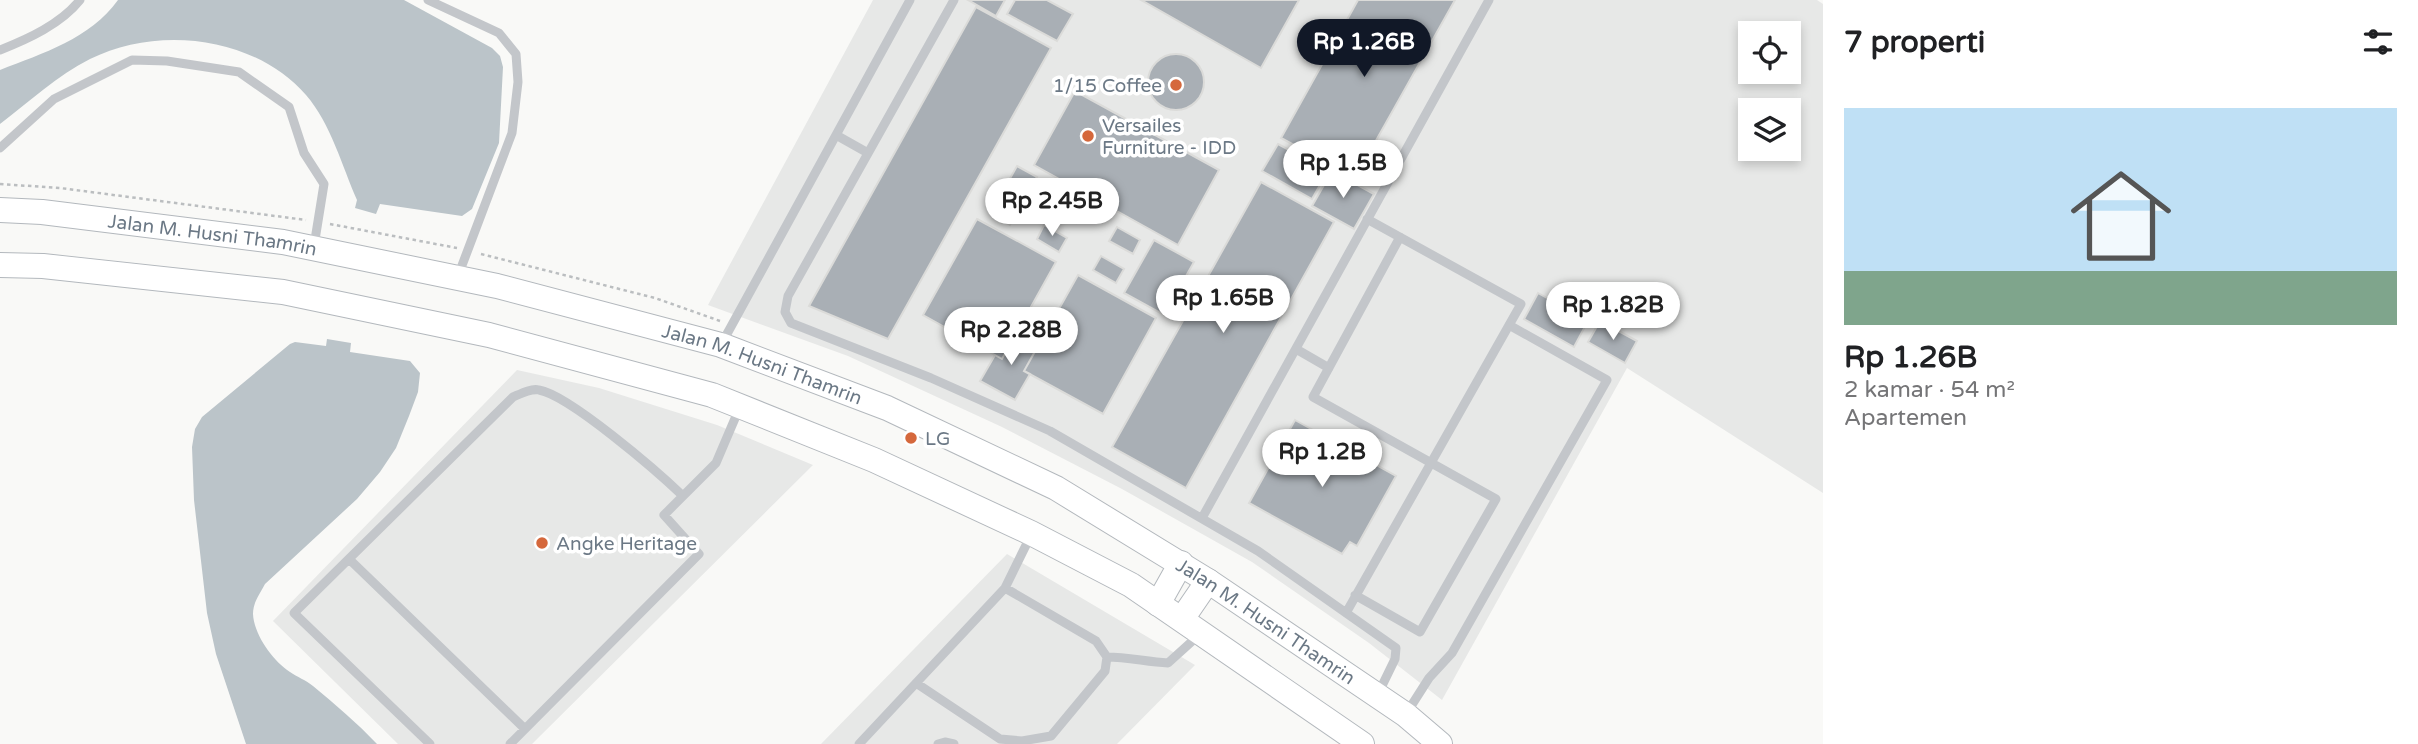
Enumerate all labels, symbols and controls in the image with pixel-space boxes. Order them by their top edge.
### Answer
pin: Rp 1.26B [1292,20,1436,79]
map controls [1738,21,1801,161]
button: locate [1738,21,1801,84]
icon: filters [2359,23,2397,61]
text: 7 properti [1844,24,1985,61]
text: Rp 1.26B [1313,28,1415,56]
place label: 1/15 Coffee [1053,75,1162,97]
marker: 1/15 Coffee [1168,77,1184,93]
button: layers [1738,98,1801,161]
place label: Versailes Furniture - IDD [1102,115,1236,159]
marker: Versailes Furniture - IDD [1080,128,1096,144]
pin: Rp 1.5B [1278,140,1408,200]
text: Rp 1.5B [1299,149,1387,177]
icon: home [2058,153,2184,279]
pin: Rp 2.45B [980,178,1124,238]
text: Rp 2.45B [1001,187,1103,215]
street label: Jalan M. Husni Thamrin [107,210,319,261]
pin: Rp 1.65B [1151,276,1295,335]
pin: Rp 1.82B [1541,282,1685,342]
text: Rp 1.65B [1172,284,1274,312]
text: Rp 1.82B [1562,291,1664,319]
pin: Rp 2.28B [939,308,1083,367]
text: Rp 2.28B [960,316,1062,344]
street label: Jalan M. Husni Thamrin [660,320,865,410]
text: Rp 1.26B [1844,339,1977,376]
text: 2 kamar · 54 m² [1844,376,2015,404]
text: Apartemen [1844,404,1967,432]
place label: LG [925,428,950,450]
marker: LG [903,430,919,446]
pin: Rp 1.2B [1257,430,1387,489]
text: Rp 1.2B [1278,438,1366,466]
place label: Angke Heritage [556,533,697,555]
marker: Angke Heritage [534,535,550,551]
street label: Jalan M. Husni Thamrin [1172,554,1359,689]

